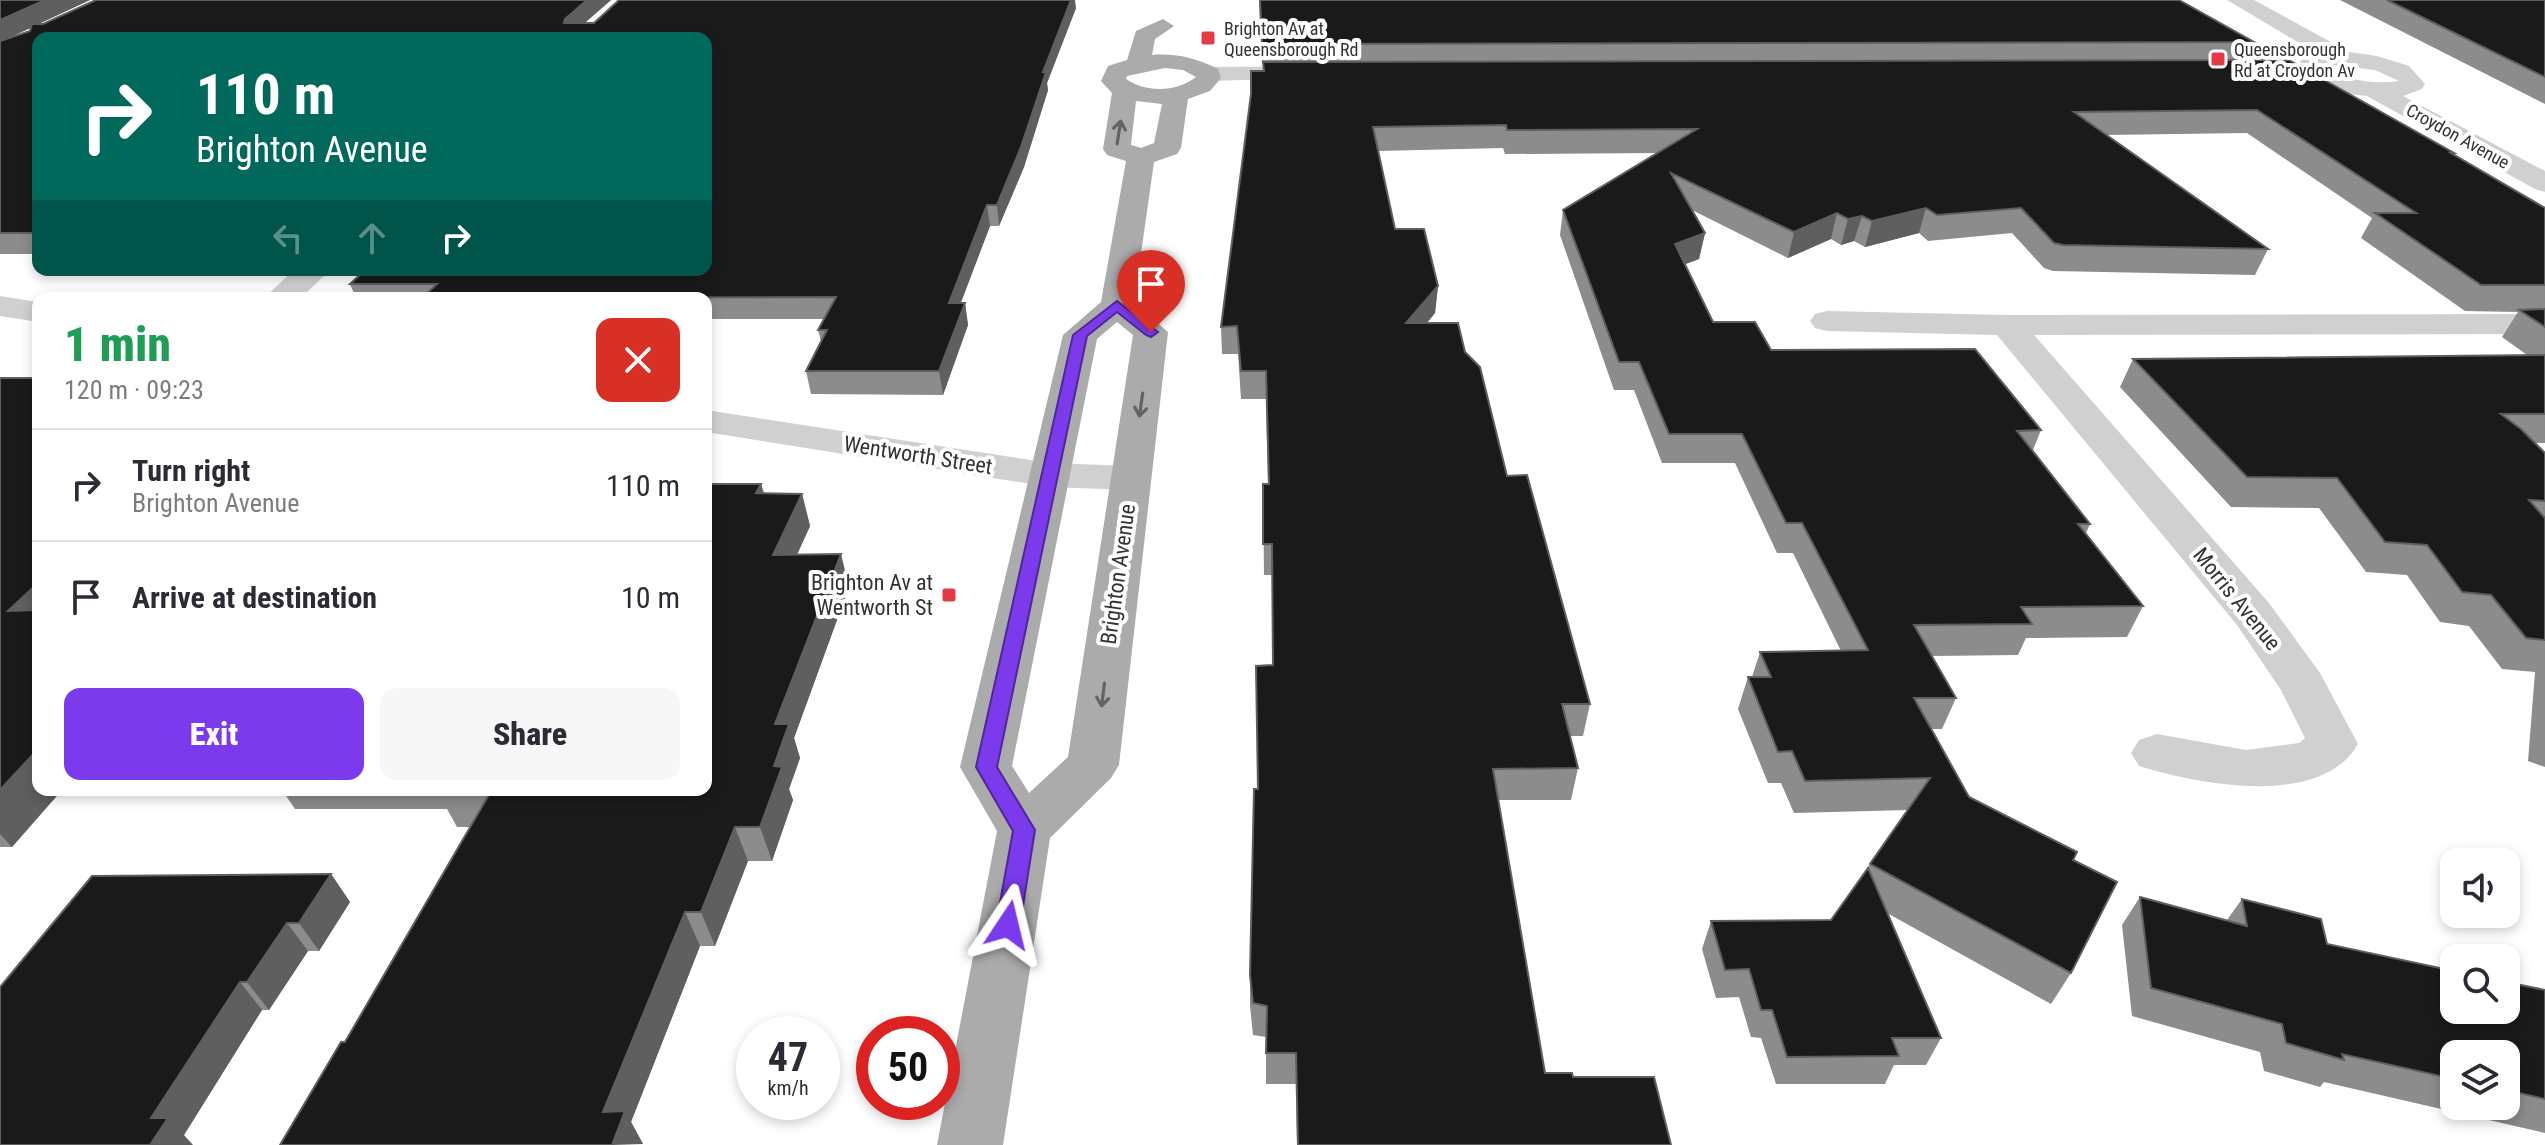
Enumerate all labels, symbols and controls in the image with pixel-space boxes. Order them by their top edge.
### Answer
place label: Brighton Av at Queensborough Rd [1224,18,1358,60]
marker: Brighton Av at Queensborough Rd [1199,29,1217,47]
place label: Queensborough Rd at Croydon Av [2234,39,2355,81]
marker: Queensborough Rd at Croydon Av [2209,50,2227,68]
text: 110 m [196,62,335,128]
icon: right [64,64,168,168]
street label: Croydon Avenue [2403,99,2513,173]
one-way arrow [1112,120,1127,145]
text: Brighton Avenue [196,129,428,171]
icon: left [266,216,310,260]
icon: ahead [350,216,394,260]
icon: right [434,216,478,260]
pin [1117,250,1185,332]
icon: arrive [1129,262,1173,306]
text: 1 min [64,316,171,373]
button: close [596,318,680,402]
text: 120 m · 09:23 [64,375,204,405]
one-way arrow [1133,392,1148,418]
street label: Wentworth Street [842,431,994,479]
text: Turn right [132,453,250,488]
icon: right [64,463,108,507]
text: 110 m [606,468,680,503]
text: Brighton Avenue [132,488,299,518]
street label: Brighton Avenue [1096,502,1140,646]
street label: Morris Avenue [2188,543,2286,655]
place label: Brighton Av at Wentworth St [811,570,933,620]
icon: arrive [64,575,108,619]
text: Arrive at destination [132,580,377,615]
text: 10 m [621,580,680,615]
marker: Brighton Av at Wentworth St [940,586,958,604]
one-way arrow [1095,681,1110,707]
button: Exit [64,688,364,780]
button: Share [380,688,680,780]
map controls [2440,848,2520,1120]
button: sound [2440,848,2520,928]
position arrow [966,883,1050,967]
button: search [2440,944,2520,1024]
speed limit sign: 50 [856,1016,960,1120]
text: 47 [768,1034,808,1081]
button: layers [2440,1040,2520,1120]
text: km/h [767,1076,809,1100]

